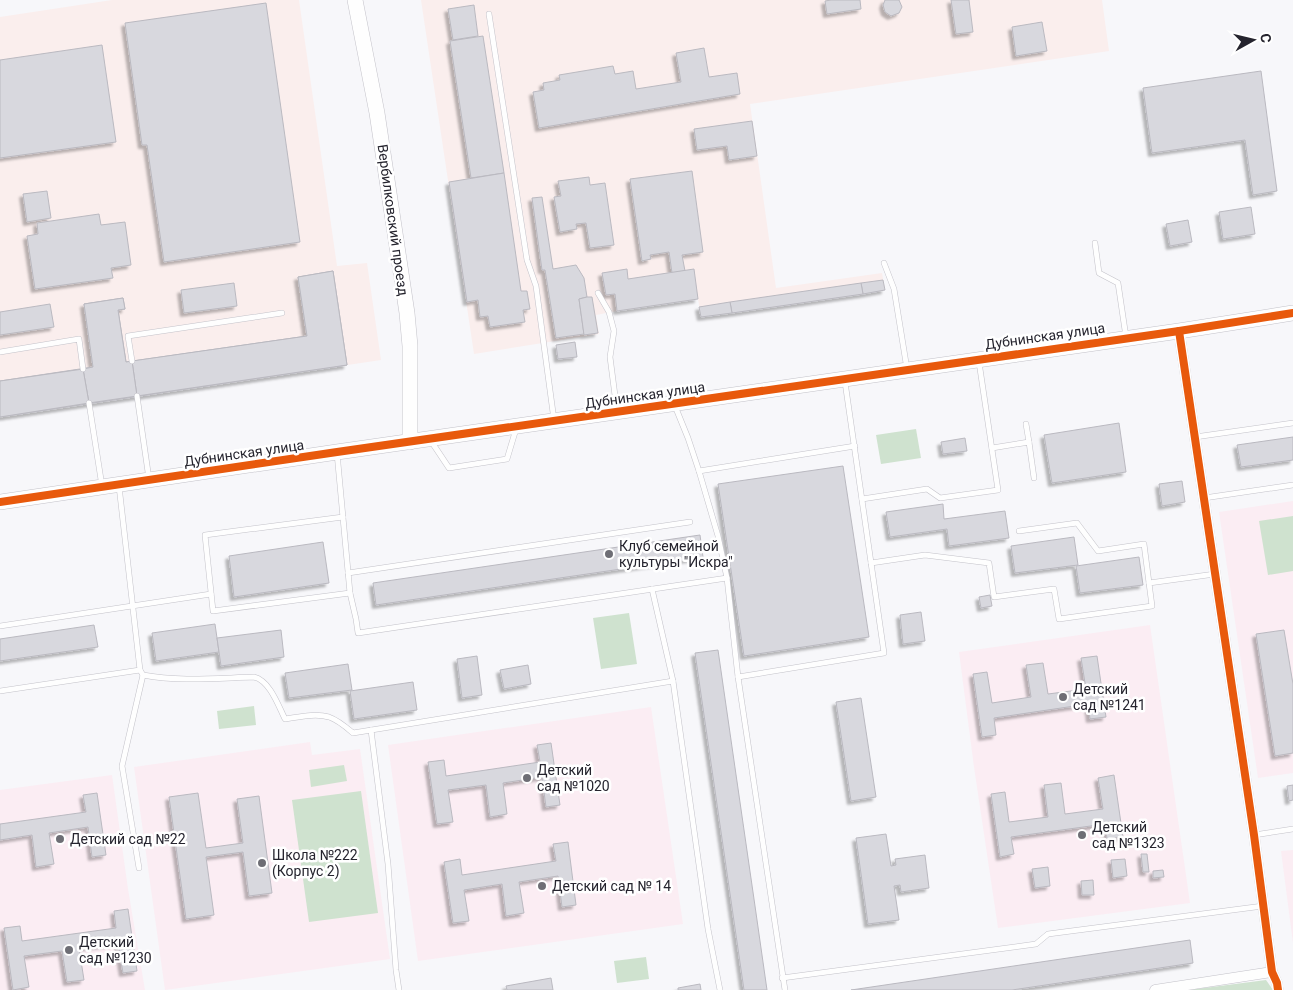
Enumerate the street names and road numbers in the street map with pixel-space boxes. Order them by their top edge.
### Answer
street label: Вербилковский проезд [374,143,412,297]
street label: Дубнинская улица [984,320,1106,352]
street label: Дубнинская улица [584,379,706,411]
street label: Дубнинская улица [183,437,305,469]

